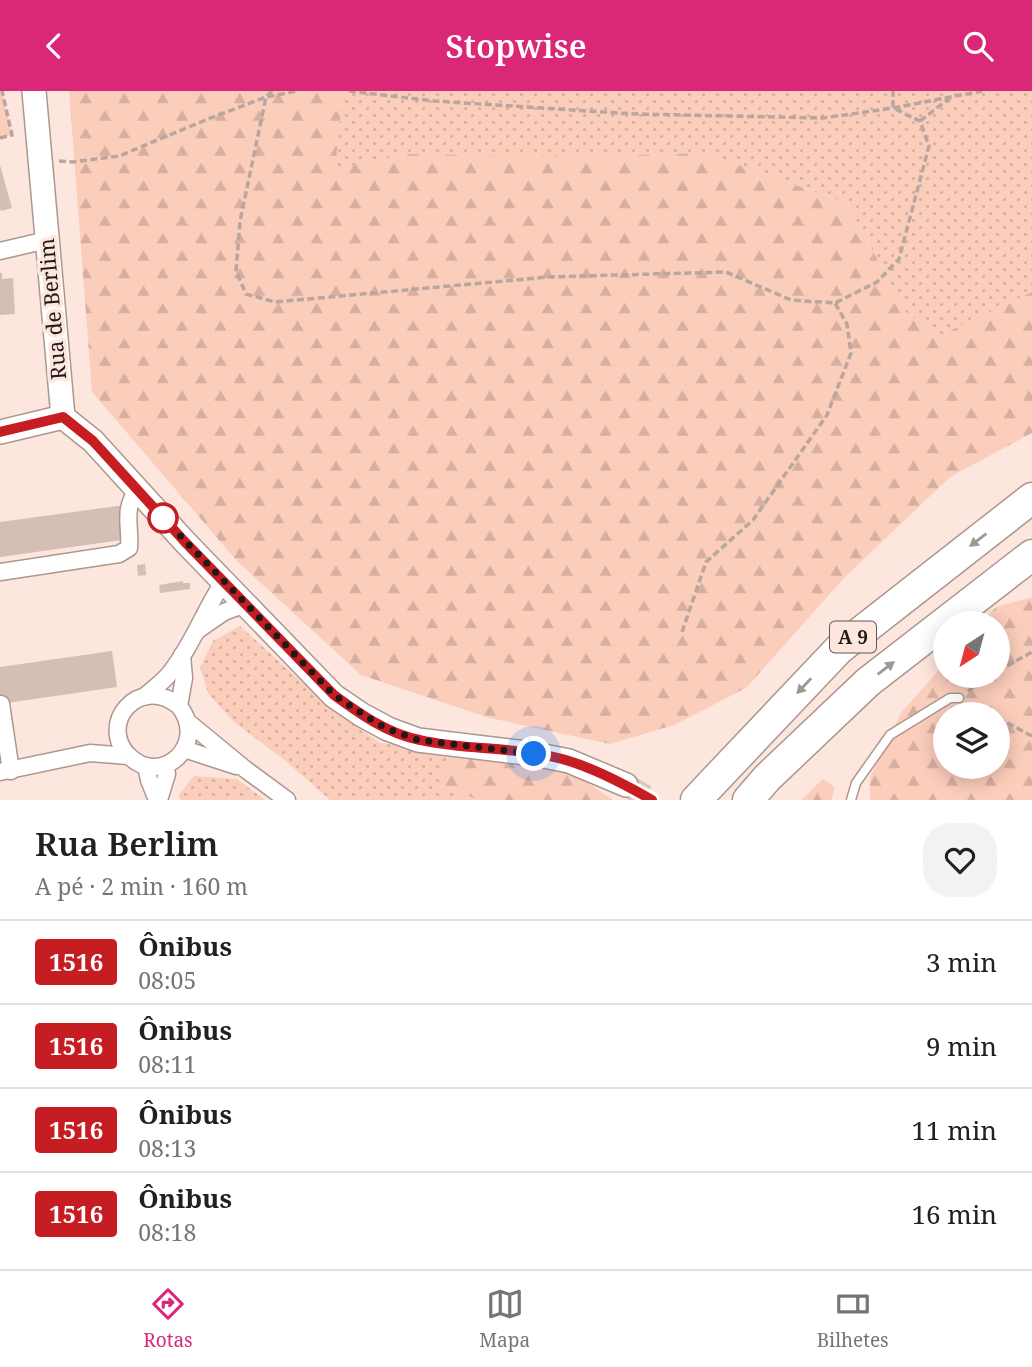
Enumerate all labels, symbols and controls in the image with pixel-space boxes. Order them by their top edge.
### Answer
text: Stopwise [445,24,587,67]
icon: back [35,27,73,65]
icon: search [959,27,997,65]
street label: Rua de Berlim [32,237,72,381]
unlabelled marker [148,503,178,533]
one-way arrow [969,533,987,547]
north arrow [933,611,1010,688]
map controls [933,611,1010,779]
road number: A 9 [830,621,876,653]
one-way arrow [877,662,895,676]
one-way arrow [796,677,812,694]
button: layers [933,702,1010,779]
your location [516,736,551,771]
text: Rua Berlim [35,821,219,866]
button: heart [923,823,997,897]
text: A pé · 2 min · 160 m [35,870,248,902]
text: Ônibus [138,928,232,964]
text: 3 min [926,944,997,980]
text: 1516 [49,945,103,978]
text: 08:05 [138,964,196,996]
text: Ônibus [138,1012,232,1048]
text: 9 min [926,1028,997,1064]
text: 1516 [49,1029,103,1062]
text: 08:11 [138,1048,196,1080]
text: Ônibus [138,1096,232,1132]
text: 11 min [912,1112,997,1148]
text: 1516 [49,1113,103,1146]
text: 08:13 [138,1132,196,1164]
text: Ônibus [138,1180,232,1216]
text: 16 min [912,1196,997,1232]
text: 1516 [49,1197,103,1230]
text: 08:18 [138,1216,196,1248]
tab: Rotas [143,1285,193,1353]
tab: Mapa [479,1285,530,1353]
tab: Bilhetes [817,1285,889,1353]

